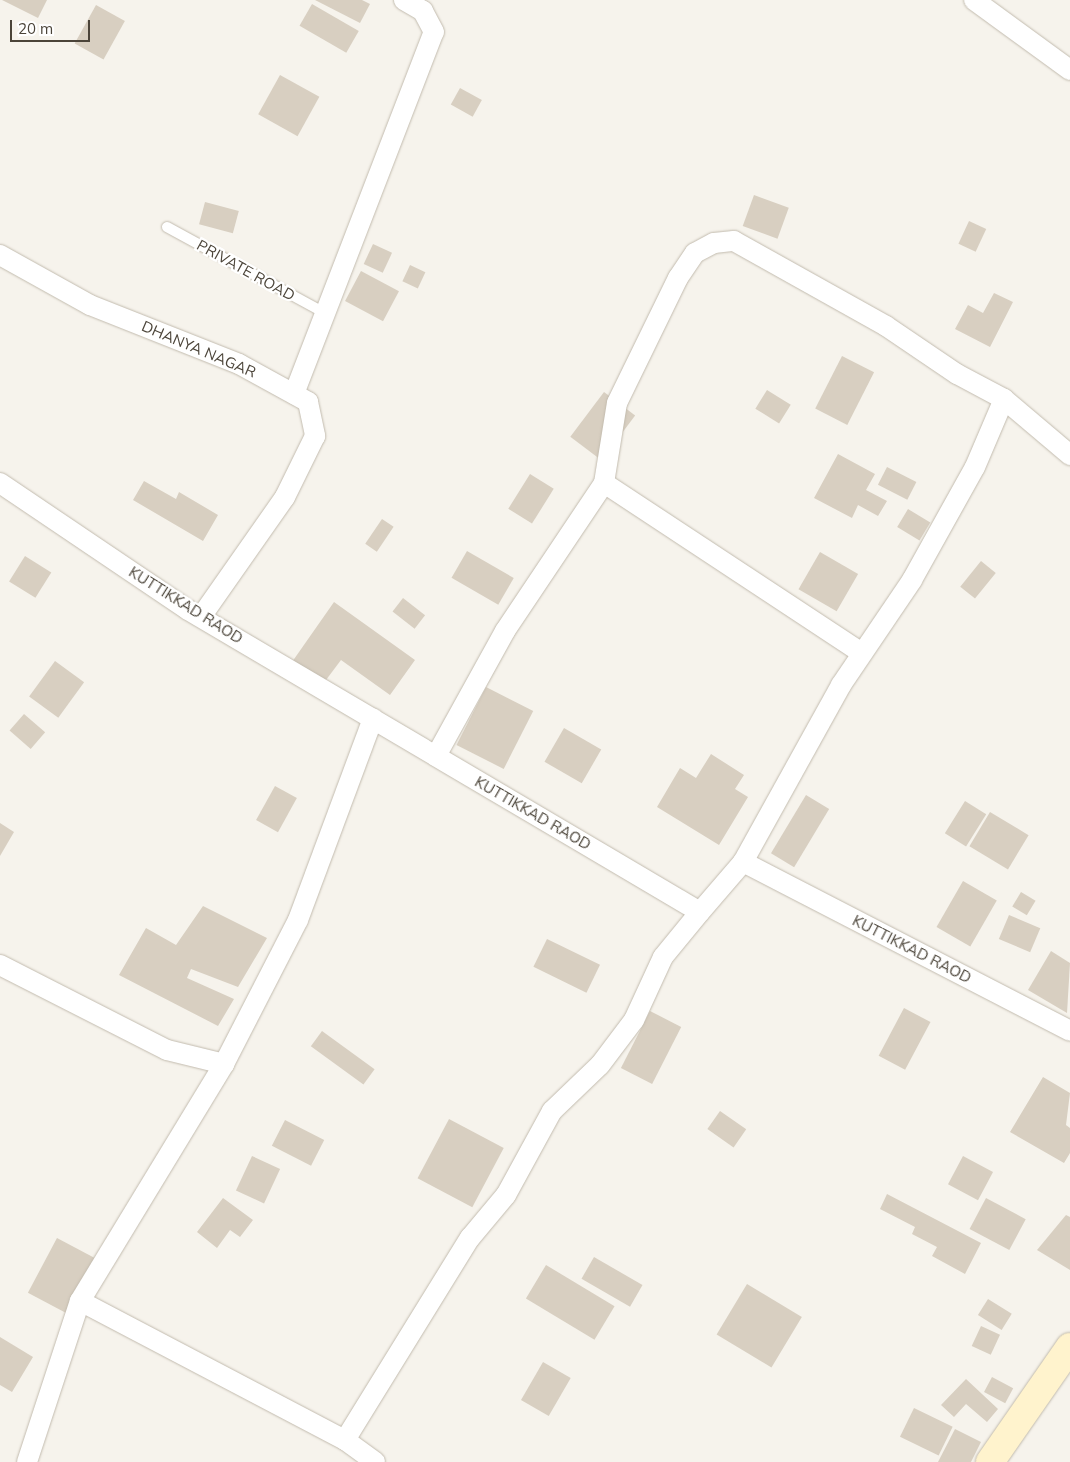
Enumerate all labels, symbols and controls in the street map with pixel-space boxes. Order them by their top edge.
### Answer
scale bar [12,10,92,42]
text: 20 m [18,19,53,38]
street label: PRIVATE ROAD [194,236,298,304]
street label: DHANYA NAGAR [139,317,259,381]
street label: KUTTIKKAD RAOD [126,563,246,647]
street label: KUTTIKKAD RAOD [472,772,594,854]
street label: KUTTIKKAD RAOD [850,911,974,987]

